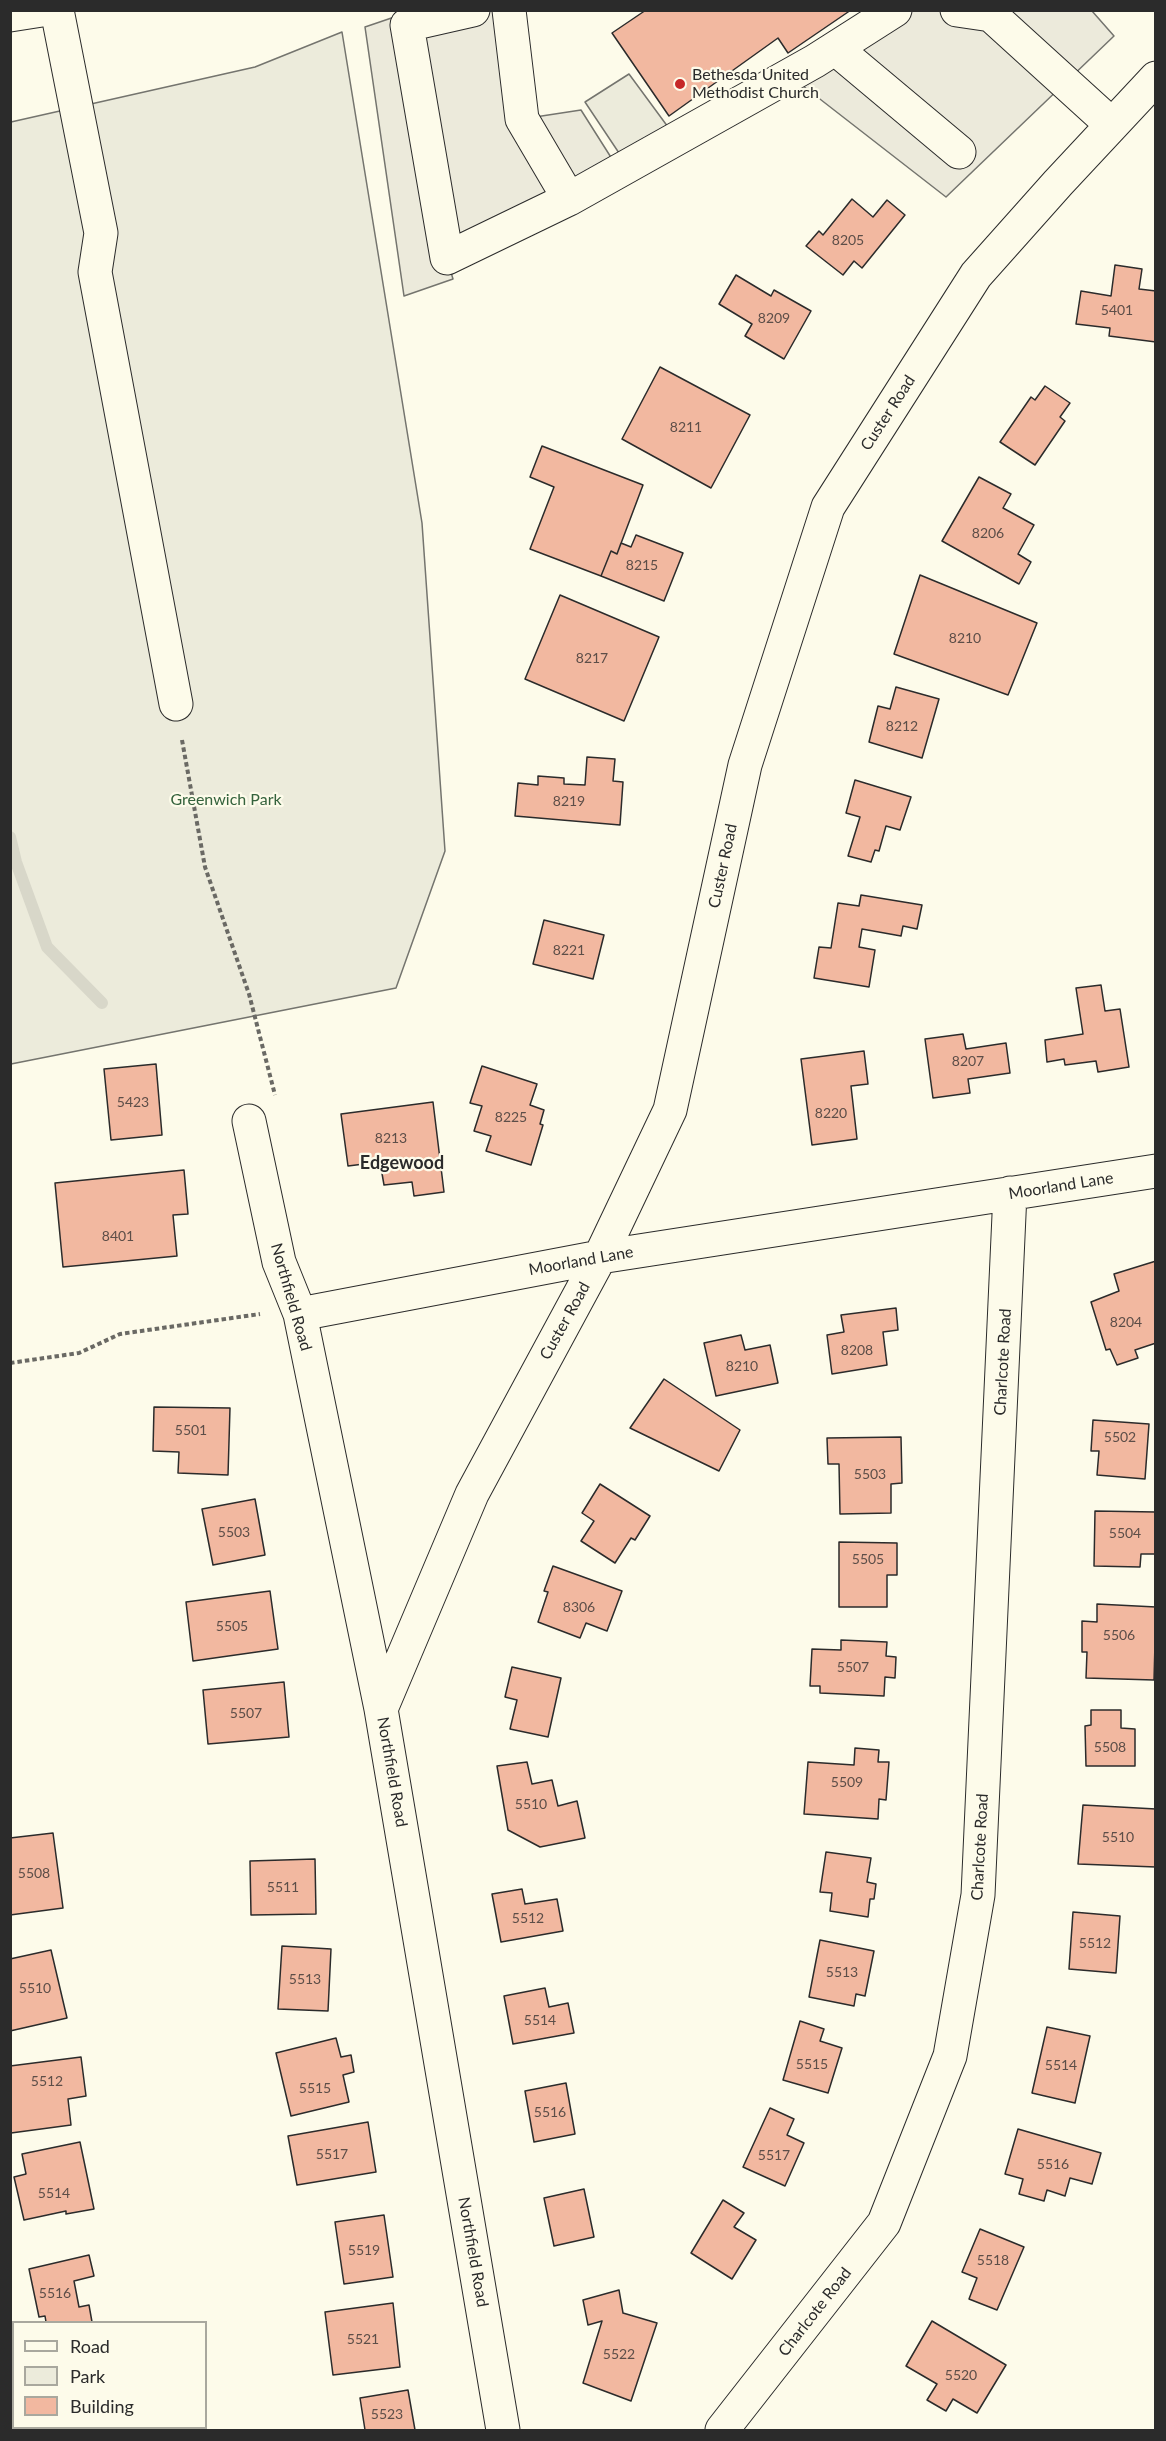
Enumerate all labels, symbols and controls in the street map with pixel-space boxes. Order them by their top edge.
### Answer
place label: Bethesda United Methodist Church [692,65,819,103]
marker: Bethesda United Methodist Church [673,77,687,91]
house number: 8205 [832,232,864,248]
house number: 5401 [1101,302,1133,318]
house number: 8209 [758,310,790,326]
street label: Custer Road [857,372,919,454]
house number: 8211 [670,419,702,435]
house number: 8206 [972,525,1004,541]
house number: 8215 [626,557,658,573]
house number: 8210 [949,630,981,646]
house number: 8217 [576,650,608,666]
house number: 8212 [886,718,918,734]
park label: Greenwich Park [170,790,282,810]
house number: 8219 [553,793,585,809]
street label: Custer Road [705,822,741,910]
house number: 8221 [553,942,585,958]
house number: 8207 [952,1053,984,1069]
house number: 5423 [117,1094,149,1110]
house number: 8220 [815,1105,847,1121]
house number: 8225 [495,1109,527,1125]
house number: 8213 [375,1130,407,1146]
district label: Edgewood [360,1152,444,1174]
street label: Moorland Lane [1007,1168,1115,1204]
house number: 8401 [102,1228,134,1244]
street label: Northfield Road [266,1241,316,1353]
street label: Moorland Lane [527,1242,635,1280]
street label: Custer Road [536,1279,594,1363]
street label: Charlcote Road [991,1308,1015,1416]
house number: 8204 [1110,1314,1142,1330]
house number: 8208 [841,1342,873,1358]
house number: 8210 [726,1358,758,1374]
house number: 5501 [175,1422,207,1438]
house number: 5502 [1104,1429,1136,1445]
house number: 5503 [854,1466,886,1482]
house number: 5503 [218,1524,250,1540]
house number: 5504 [1109,1525,1141,1541]
house number: 5505 [852,1551,884,1567]
house number: 8306 [563,1599,595,1615]
house number: 5505 [216,1618,248,1634]
house number: 5506 [1103,1627,1135,1643]
house number: 5507 [837,1659,869,1675]
house number: 5507 [230,1705,262,1721]
street label: Northfield Road [373,1716,411,1828]
house number: 5508 [1094,1739,1126,1755]
house number: 5509 [831,1774,863,1790]
street label: Charlcote Road [968,1793,992,1901]
house number: 5510 [515,1796,547,1812]
house number: 5510 [1102,1829,1134,1845]
house number: 5508 [18,1865,50,1881]
house number: 5511 [267,1879,299,1895]
house number: 5512 [512,1910,544,1926]
house number: 5512 [1079,1935,1111,1951]
house number: 5513 [826,1964,858,1980]
house number: 5513 [289,1971,321,1987]
house number: 5510 [19,1980,51,1996]
house number: 5514 [524,2012,556,2028]
house number: 5515 [796,2056,828,2072]
house number: 5514 [1045,2057,1077,2073]
house number: 5512 [31,2073,63,2089]
house number: 5515 [299,2080,331,2096]
house number: 5516 [534,2104,566,2120]
house number: 5517 [316,2146,348,2162]
house number: 5517 [758,2147,790,2163]
house number: 5516 [1037,2156,1069,2172]
house number: 5514 [38,2185,70,2201]
street label: Northfield Road [454,2196,492,2308]
house number: 5519 [348,2242,380,2258]
house number: 5518 [977,2252,1009,2268]
street label: Charlcote Road [774,2264,856,2360]
house number: 5516 [39,2285,71,2301]
legend [12,2321,207,2429]
house number: 5521 [347,2331,379,2347]
text: Road [70,2335,110,2357]
house number: 5522 [603,2346,635,2362]
text: Park [70,2365,105,2387]
house number: 5520 [945,2367,977,2383]
text: Building [70,2395,134,2417]
house number: 5523 [371,2406,403,2422]

